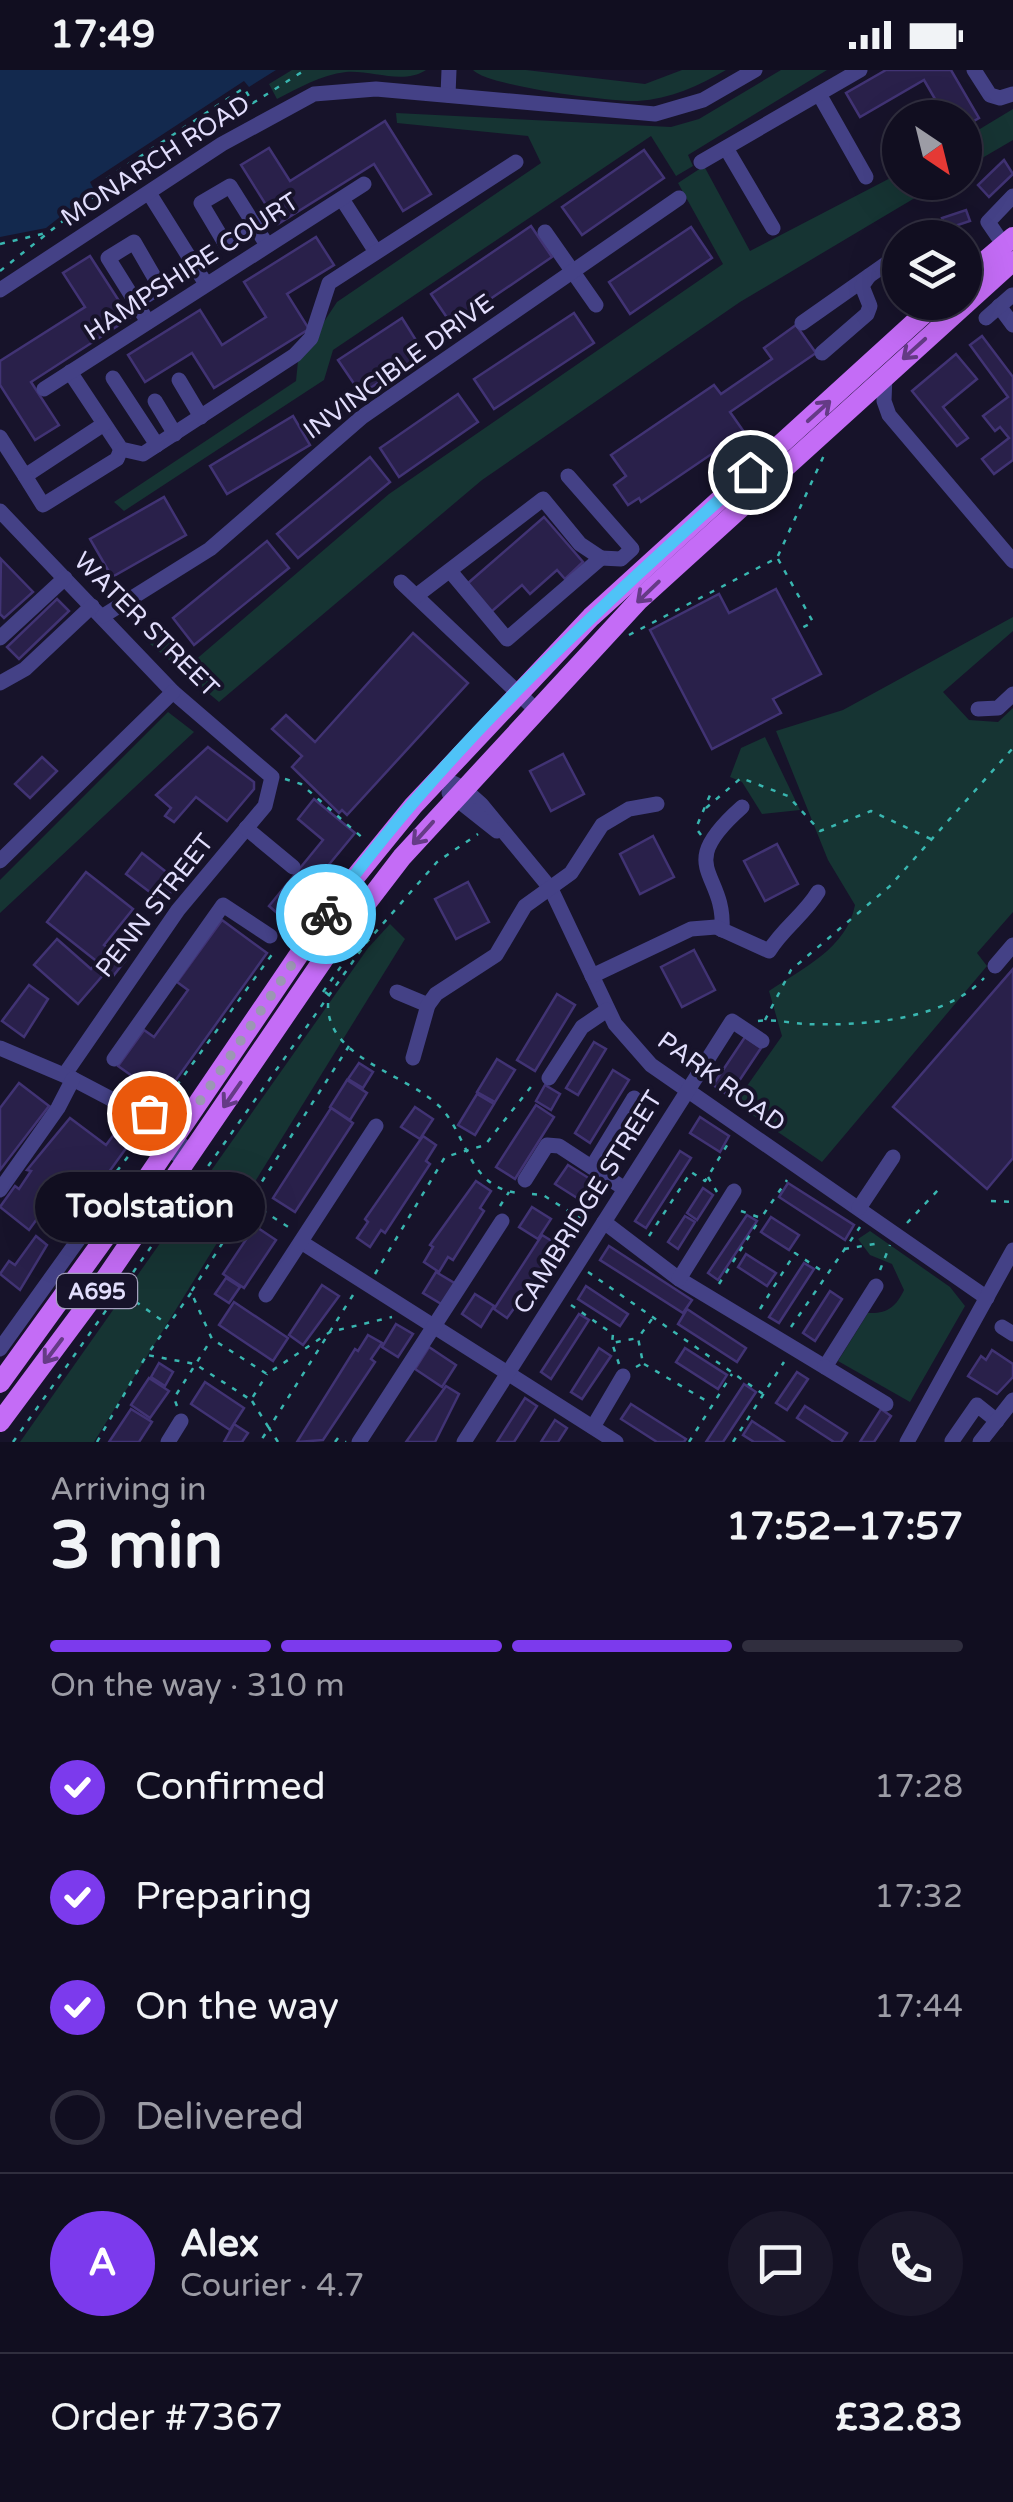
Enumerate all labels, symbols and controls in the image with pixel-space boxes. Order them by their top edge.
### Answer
text: 17:49 [50,12,155,58]
street label: MONARCH ROAD [56,89,256,233]
north arrow [882,100,982,200]
map controls [882,100,982,320]
street label: HAMPSHIRE COURT [79,186,304,347]
button: layers [882,220,982,320]
street label: INVINCIBLE DRIVE [298,288,499,446]
one-way arrow [902,337,927,360]
one-way arrow [806,399,831,422]
pin [708,430,793,515]
icon: home [723,445,778,500]
street label: WATER STREET [68,546,225,703]
one-way arrow [637,580,661,604]
one-way arrow [412,820,435,845]
street label: PENN STREET [89,828,220,983]
courier [276,864,376,964]
icon: bike [299,887,354,942]
street label: PARK ROAD [652,1025,791,1138]
pin [107,1071,192,1156]
one-way arrow [222,1081,243,1109]
icon: bag [122,1086,177,1141]
street label: CAMBRIDGE STREET [507,1086,669,1320]
callout: Toolstation [34,1173,264,1243]
text: Toolstation [66,1188,234,1226]
road number: A695 [57,1274,137,1308]
one-way arrow [42,1337,63,1364]
text: Arriving in [50,1471,207,1509]
text: 17:52–17:57 [726,1504,963,1550]
text: 3 min [50,1507,223,1586]
text: On the way · 310 m [50,1667,345,1705]
icon: check [50,1760,105,1815]
text: Confirmed [135,1764,326,1810]
text: 17:28 [874,1768,963,1806]
icon: check [50,1870,105,1925]
text: Preparing [135,1874,312,1920]
text: 17:32 [874,1878,963,1916]
icon: check [50,1980,105,2035]
text: On the way [135,1984,339,2030]
text: 17:44 [874,1988,963,2026]
text: Delivered [135,2094,304,2140]
button: chat [728,2211,833,2316]
button: phone [858,2211,963,2316]
text: Alex [180,2221,259,2267]
text: A [88,2240,117,2286]
text: Courier · 4.7 [180,2267,364,2305]
text: Order #7367 [50,2395,283,2441]
text: £32.83 [835,2395,963,2441]

